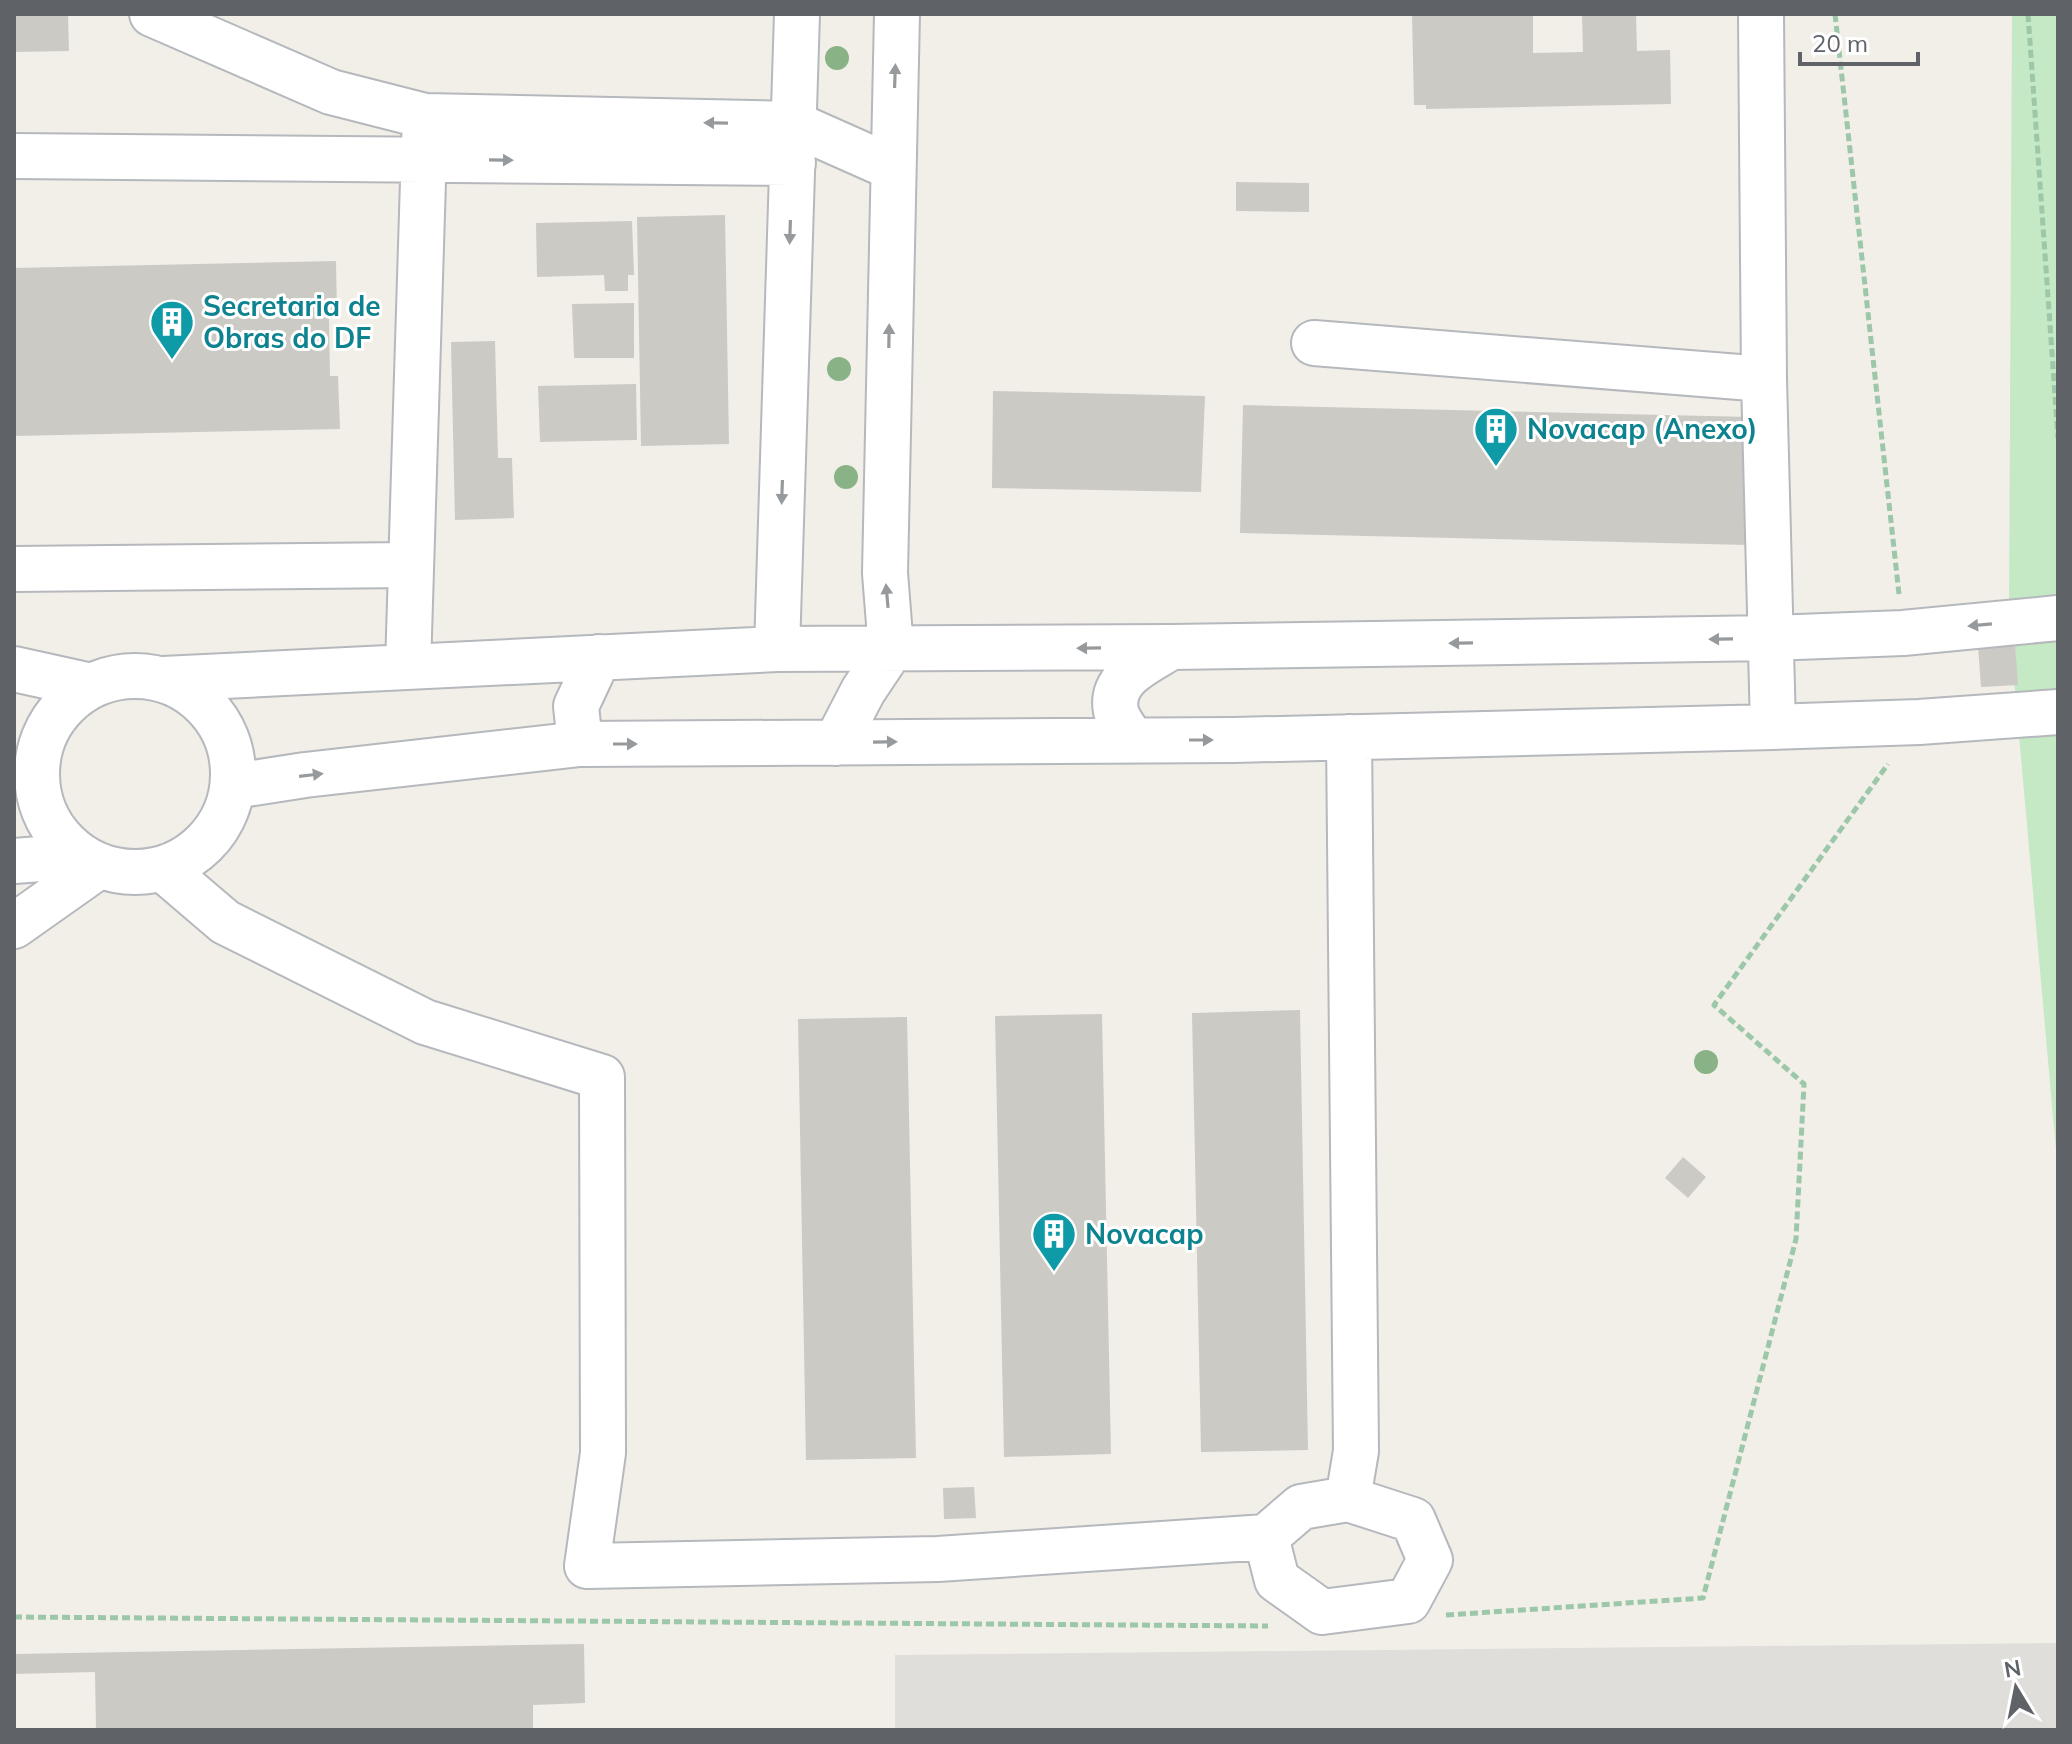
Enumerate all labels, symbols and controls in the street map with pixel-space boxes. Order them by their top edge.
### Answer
scale bar [1800,16,1918,66]
text: 20 m [1812,28,1868,58]
one-way arrow [889,63,902,88]
one-way arrow [703,116,728,129]
one-way arrow [489,153,514,166]
one-way arrow [784,220,797,245]
place label: Secretaria de Obras do DF [203,288,381,355]
building icon: Secretaria de Obras do DF [148,298,196,361]
one-way arrow [883,323,896,348]
building icon: Novacap (Anexo) [1472,405,1520,468]
place label: Novacap (Anexo) [1527,411,1758,446]
one-way arrow [776,480,788,505]
one-way arrow [880,583,893,608]
one-way arrow [1967,619,1992,632]
one-way arrow [1708,632,1733,645]
one-way arrow [1448,636,1473,649]
one-way arrow [1076,641,1101,654]
one-way arrow [1189,734,1214,746]
one-way arrow [873,736,898,748]
one-way arrow [613,738,638,750]
one-way arrow [299,768,324,781]
building icon: Novacap [1030,1210,1078,1273]
place label: Novacap [1085,1216,1204,1251]
north arrow [1976,1648,2056,1728]
text: N [2002,1653,2023,1684]

